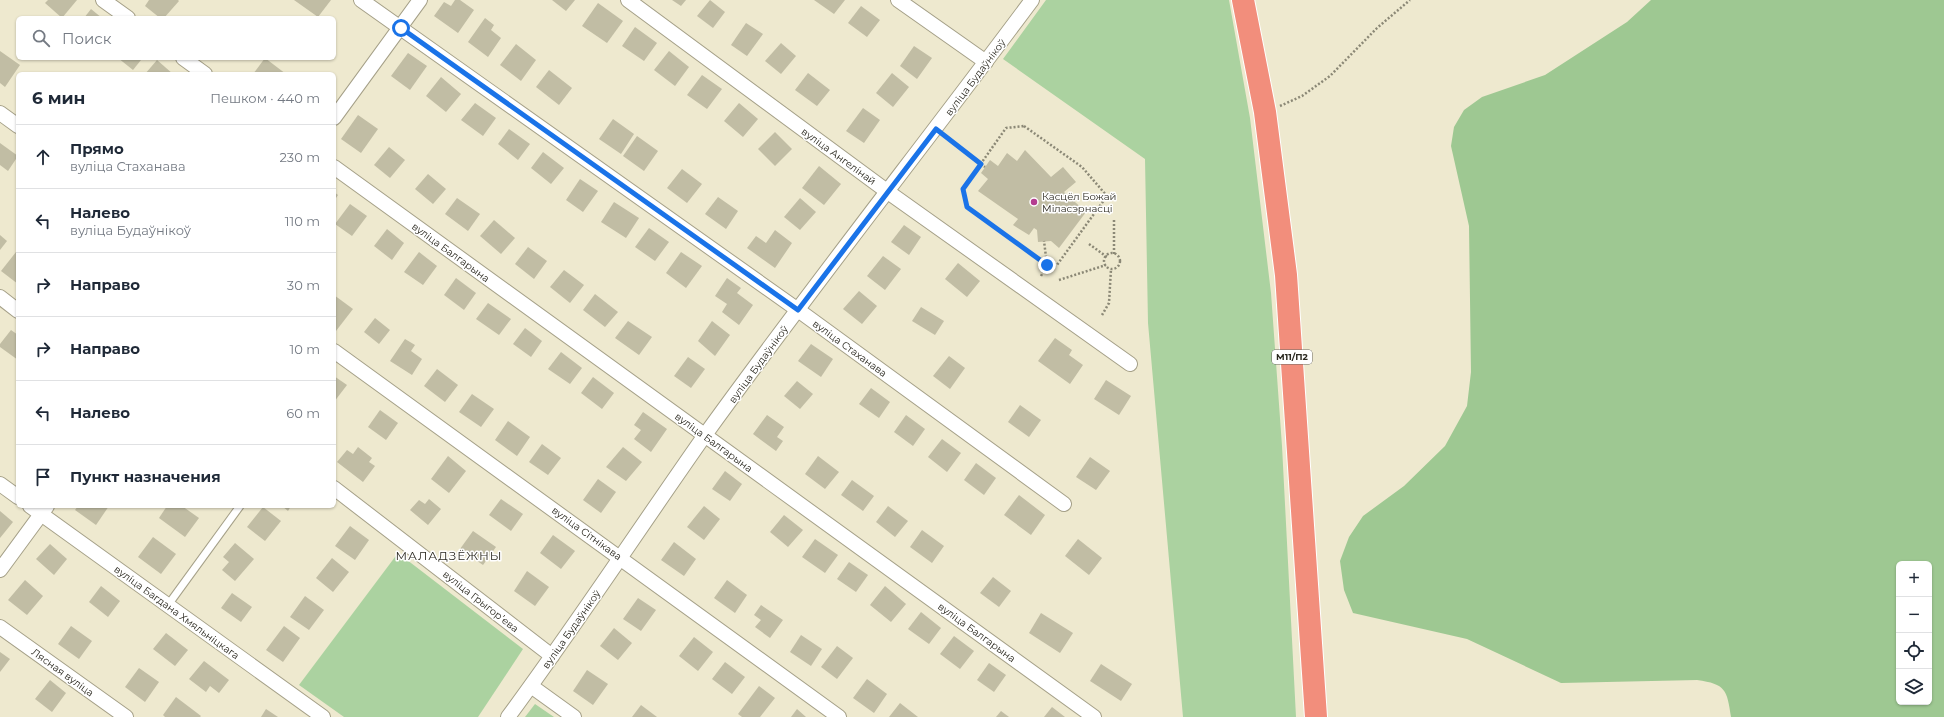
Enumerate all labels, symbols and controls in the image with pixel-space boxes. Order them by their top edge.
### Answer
search box [16,16,336,60]
route start [392,19,410,37]
icon: search [30,27,52,49]
text: Поиск [62,29,111,48]
street label: вуліца Будаўнікоў [942,36,1009,118]
text: 6 мин [32,88,85,108]
text: Пешком · 440 m [210,90,320,106]
street label: вуліца Ангелінай [799,125,879,188]
text: Прямо [70,139,124,158]
icon: ahead [32,146,54,168]
text: 230 m [279,149,320,165]
text: вуліца Стаханава [70,158,185,174]
place label: Касцёл Божай Міласэрнасці [1042,190,1117,215]
marker: Касцёл Божай Міласэрнасці [1029,197,1039,207]
text: Налево [70,203,130,222]
icon: left [32,210,54,232]
text: 110 m [285,213,320,229]
street label: вуліца Балгарына [409,220,492,285]
text: вуліца Будаўнікоў [70,222,191,238]
route end [1038,256,1056,274]
icon: right [32,274,54,296]
text: Направо [70,275,140,294]
text: 30 m [287,277,320,293]
street label: вуліца Стаханава [810,317,889,380]
street label: вуліца Будаўнікоў [726,322,791,406]
icon: right [32,338,54,360]
text: Направо [70,339,140,358]
text: 10 m [290,341,320,357]
road number: М11/П2 [1272,350,1312,364]
icon: left [32,402,54,424]
text: Налево [70,403,130,422]
text: 60 m [286,405,320,421]
street label: вуліца Балгарына [672,410,755,475]
icon: arrive [32,466,54,488]
text: Пункт назначения [70,467,221,486]
street label: вуліца Сітнікава [549,504,624,563]
district label: МАЛАДЗЁЖНЫ [395,548,503,563]
map controls [1896,561,1932,705]
button: + [1896,561,1932,597]
street label: вуліца Багдана Хмяльніцкага [112,563,242,662]
street label: вуліца Грыгорʼева [440,568,521,635]
street label: вуліца Будаўнікоў [539,587,604,671]
button: − [1896,597,1932,633]
street label: вуліца Балгарына [935,600,1018,665]
button: locate [1896,633,1932,669]
street label: Лясная вуліца [29,645,96,699]
button: layers [1896,669,1932,705]

